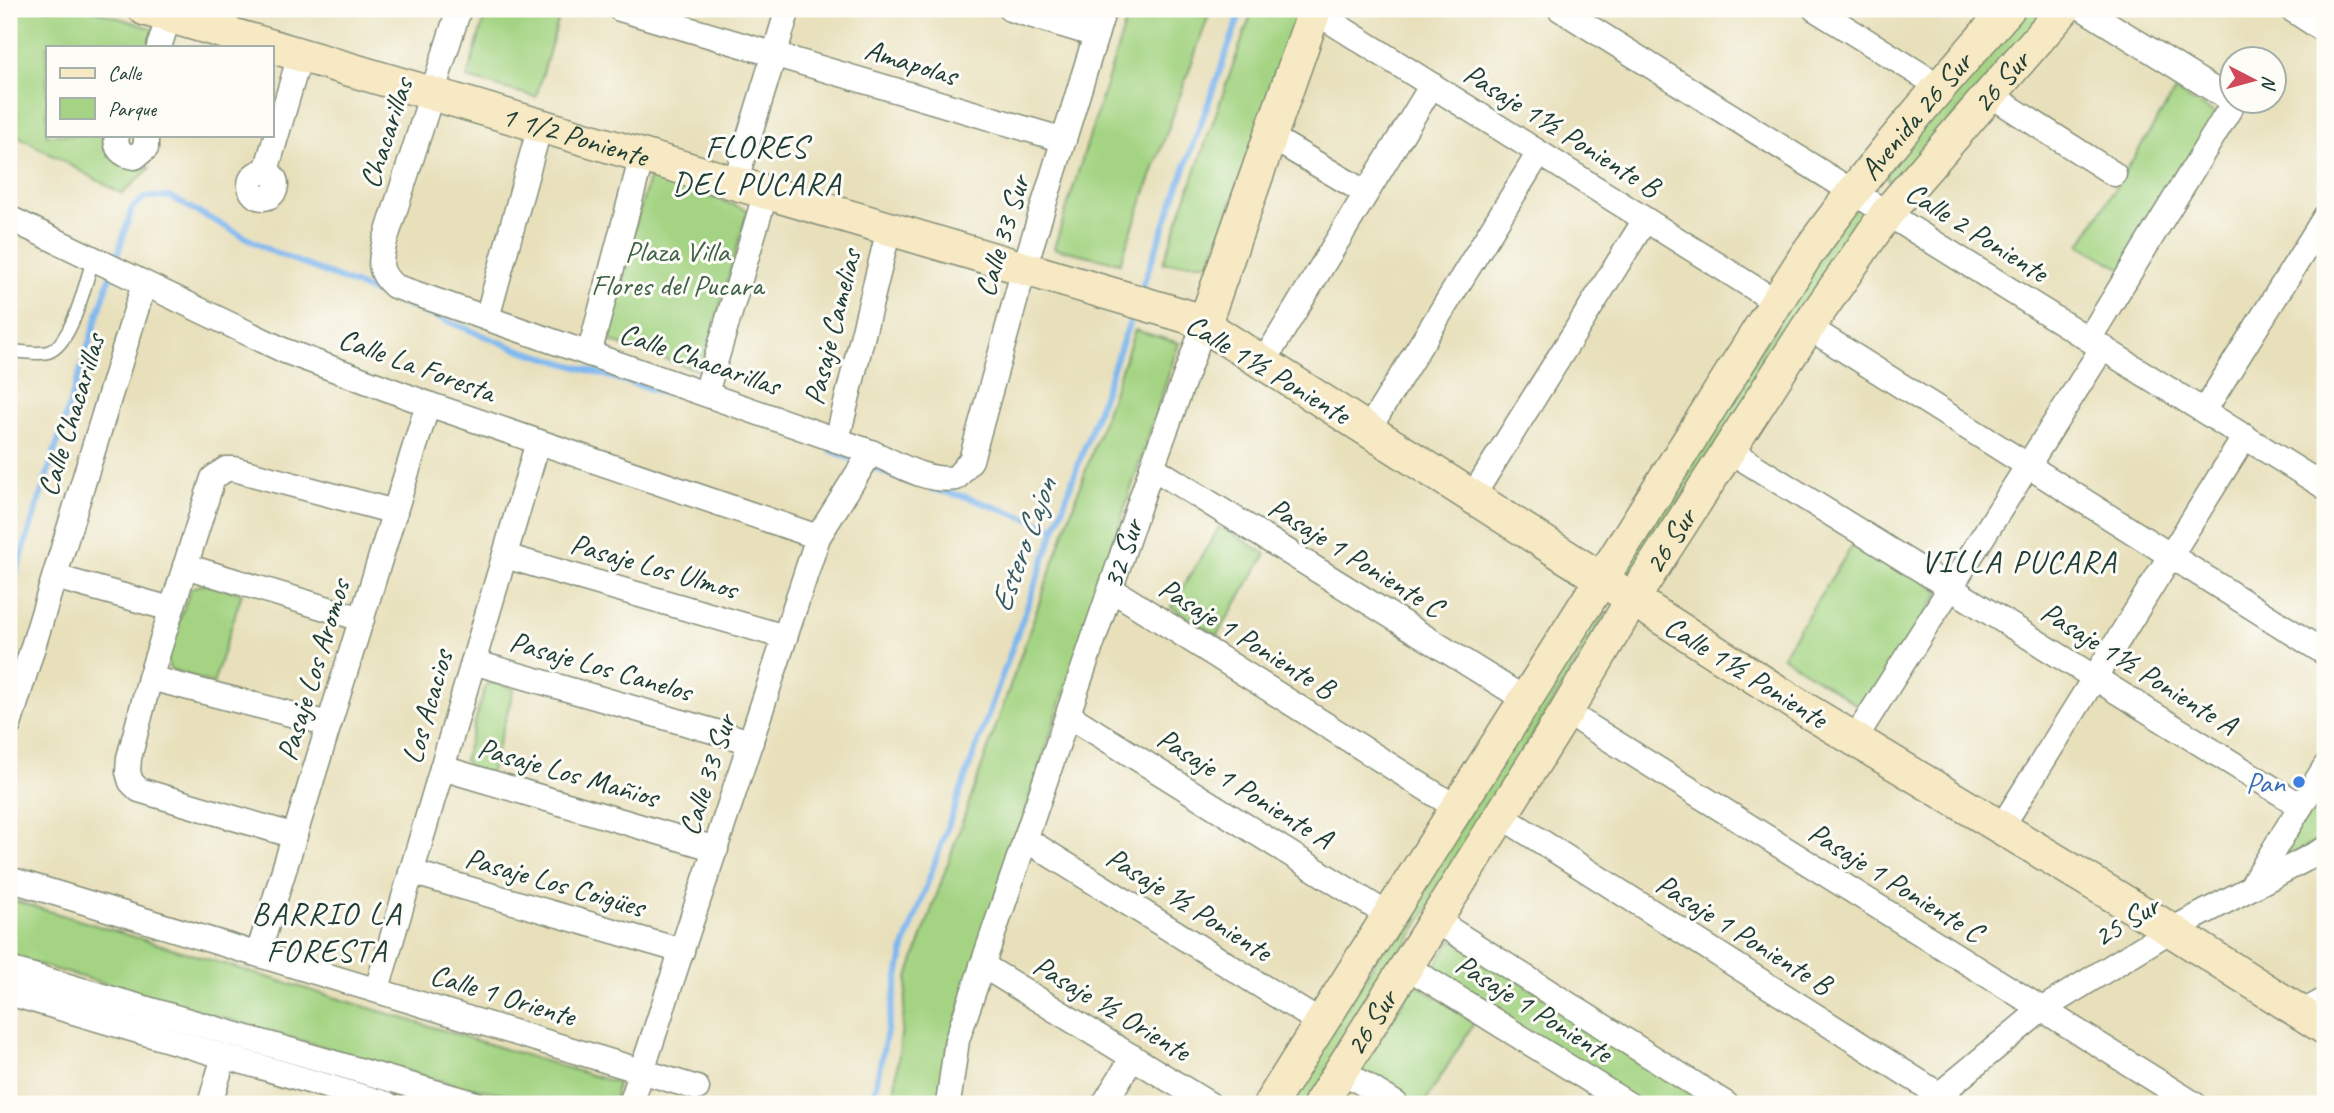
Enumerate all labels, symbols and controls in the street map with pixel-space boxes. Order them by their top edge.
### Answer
street label: Amapolas [860,30,964,95]
street label: 26 Sur [1963,40,2040,121]
street label: Avenida 26 Sur [1851,42,1982,188]
legend [46,46,273,136]
north arrow [2218,46,2288,116]
street label: Pasaje 1½ Poniente B [1457,54,1669,207]
text: Calle [108,60,142,86]
street label: Chacarillas [350,70,422,193]
text: N [2256,75,2281,92]
text: Parque [108,96,157,122]
street label: 1 1/2 Poniente [497,96,654,176]
district label: FLORES DEL PUCARA [672,126,842,204]
street label: Calle 33 Sur [966,168,1039,301]
street label: Calle 2 Poniente [1899,173,2057,292]
park label: Plaza Villa Flores del Pucara [591,232,766,304]
street label: Pasaje Camelias [794,243,870,409]
street label: Calle 1½ Poniente [1179,305,1359,434]
street label: Calle Chacarillas [615,314,788,405]
street label: Calle La Foresta [334,319,503,412]
street label: Calle Chacarillas [28,327,114,501]
water label: Estero Cajon [980,470,1067,618]
street label: Pasaje 1 Poniente C [1262,488,1453,627]
street label: 26 Sur [1635,499,1707,581]
street label: 32 Sur [1093,512,1153,593]
street label: Pasaje Los Ulmos [566,524,744,609]
district label: VILLA PUCARA [1921,541,2117,582]
street label: Pasaje 1 Poniente B [1152,569,1344,709]
street label: Pasaje Los Aromos [267,572,359,765]
street label: Pasaje 1½ Poniente A [2034,593,2246,744]
street label: Calle 1½ Poniente [1658,607,1836,738]
street label: Pasaje Los Canelos [506,622,699,711]
street label: Los Acacios [393,643,462,768]
street label: Calle 33 Sur [670,707,745,840]
street label: Pasaje 1 Poniente A [1150,719,1341,858]
street label: Pasaje Los Mañios [474,728,665,817]
place label: Pan [2246,763,2286,801]
marker: Pan [2291,774,2307,790]
street label: Pasaje 1 Poniente C [1802,813,1993,952]
street label: Pasaje Los Coigües [461,838,652,926]
street label: Pasaje ½ Poniente [1099,838,1281,971]
street label: Pasaje 1 Poniente B [1649,865,1841,1005]
street label: 25 Sur [2086,885,2169,955]
district label: BARRIO LA FORESTA [252,893,402,971]
street label: Pasaje 1 Poniente [1449,945,1621,1072]
street label: Pasaje ½ Oriente [1026,946,1200,1071]
street label: Calle 1 Oriente [426,955,582,1036]
street label: 26 Sur [1336,980,1407,1063]

